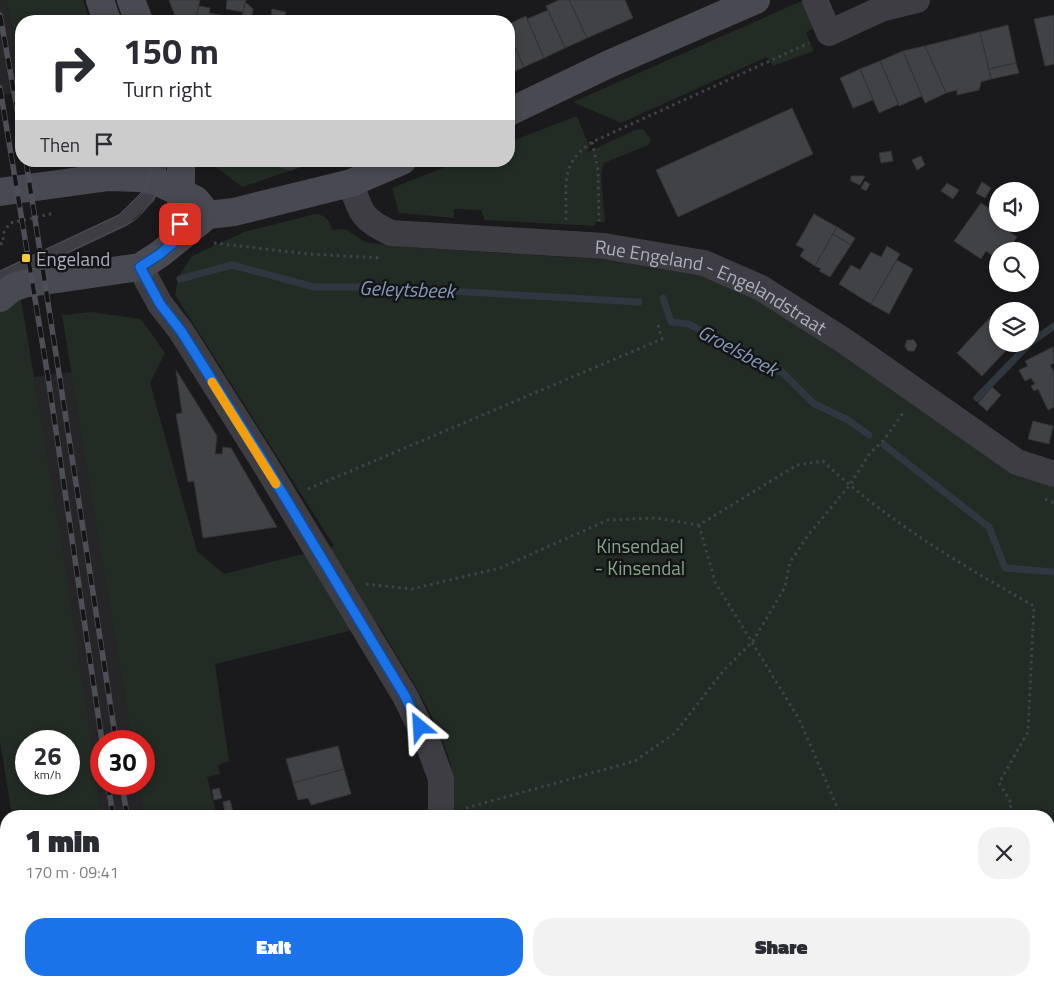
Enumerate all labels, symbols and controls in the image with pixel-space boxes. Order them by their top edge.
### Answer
text: 150 m [123,24,219,78]
icon: right [40,35,105,100]
text: Turn right [123,72,212,106]
text: Then [40,130,80,159]
icon: arrive [90,130,118,158]
map controls [989,182,1039,352]
button: sound [989,182,1039,232]
pin [159,203,201,245]
icon: arrive [166,210,194,238]
street label: Rue Engeland - Engelandstraat [594,231,833,341]
button: search [989,242,1039,292]
place label: Engeland [36,244,110,273]
marker: Engeland [20,252,32,264]
water label: Geleytsbeek [359,272,457,306]
button: layers [989,302,1039,352]
water label: Groelsbeek [692,316,785,385]
park label: Kinsendael - Kinsendal [595,531,685,582]
position arrow [393,700,445,752]
speed limit sign: 30 [90,730,155,795]
text: 26 [33,737,62,775]
text: km/h [34,765,61,784]
text: 1 min [25,818,100,864]
button: close [978,827,1030,879]
text: 170 m · 09:41 [25,860,119,884]
button: Exit [25,918,523,976]
button: Share [533,918,1030,976]

